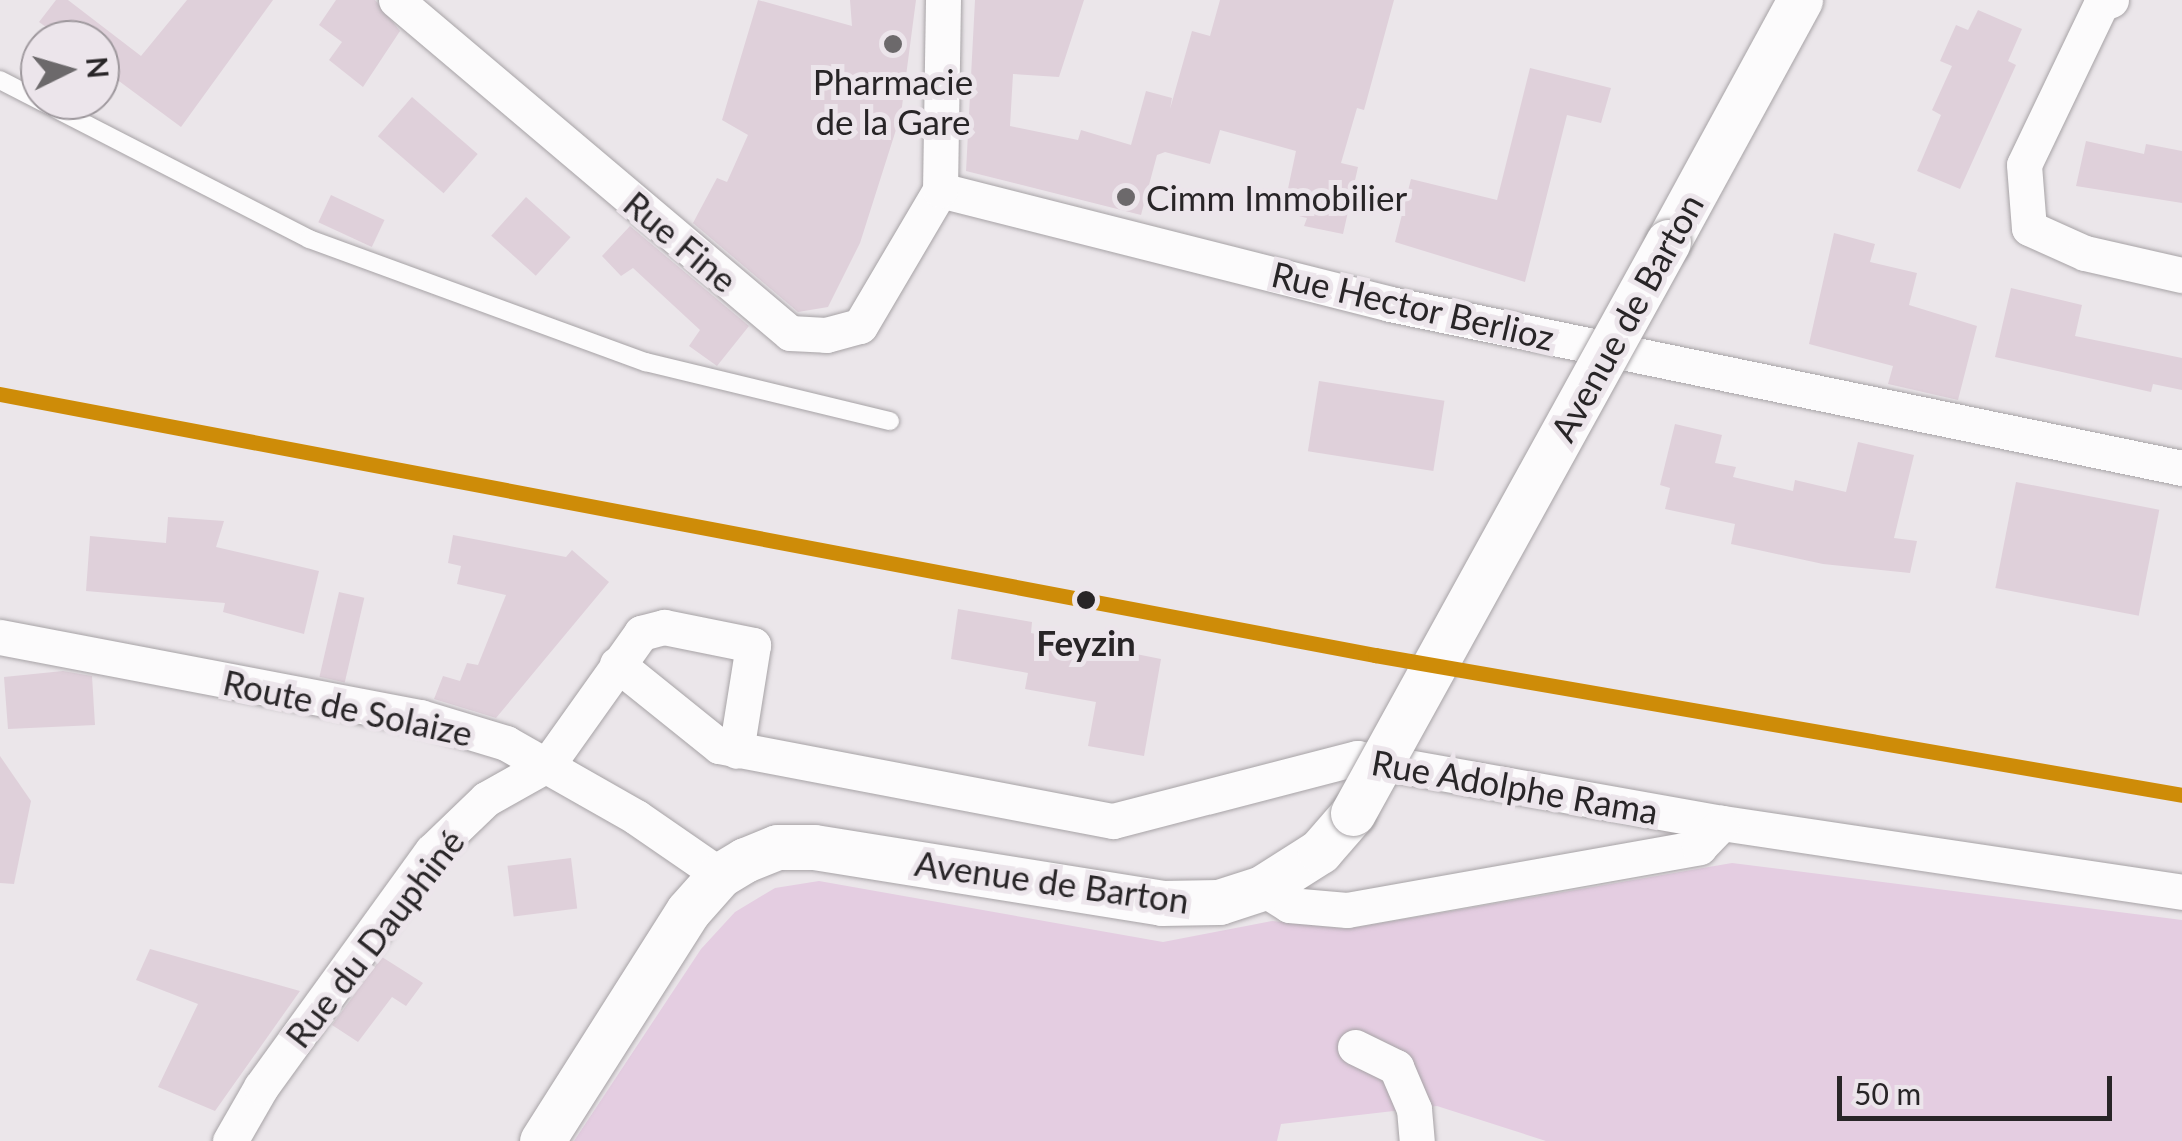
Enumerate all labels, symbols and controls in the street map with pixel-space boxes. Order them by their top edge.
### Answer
north arrow [20,20,120,120]
marker: Pharmacie de la Gare [882,33,904,55]
text: N [80,55,116,80]
place label: Pharmacie de la Gare [813,60,973,142]
place label: Cimm Immobilier [1146,176,1407,218]
street label: Rue Fine [616,182,746,300]
marker: Cimm Immobilier [1115,186,1137,208]
street label: Avenue de Barton [1541,186,1711,448]
street label: Rue Hector Berlioz [1267,252,1559,358]
marker: Feyzin [1070,584,1102,616]
place label: Feyzin [1036,621,1136,663]
street label: Route de Solaize [219,660,477,754]
street label: Rue Adolphe Rama [1368,740,1662,832]
street label: Rue du Dauphiné [276,821,472,1055]
street label: Avenue de Barton [912,841,1192,921]
scale bar [1842,1056,2117,1118]
text: 50 m [1854,1075,1921,1111]

